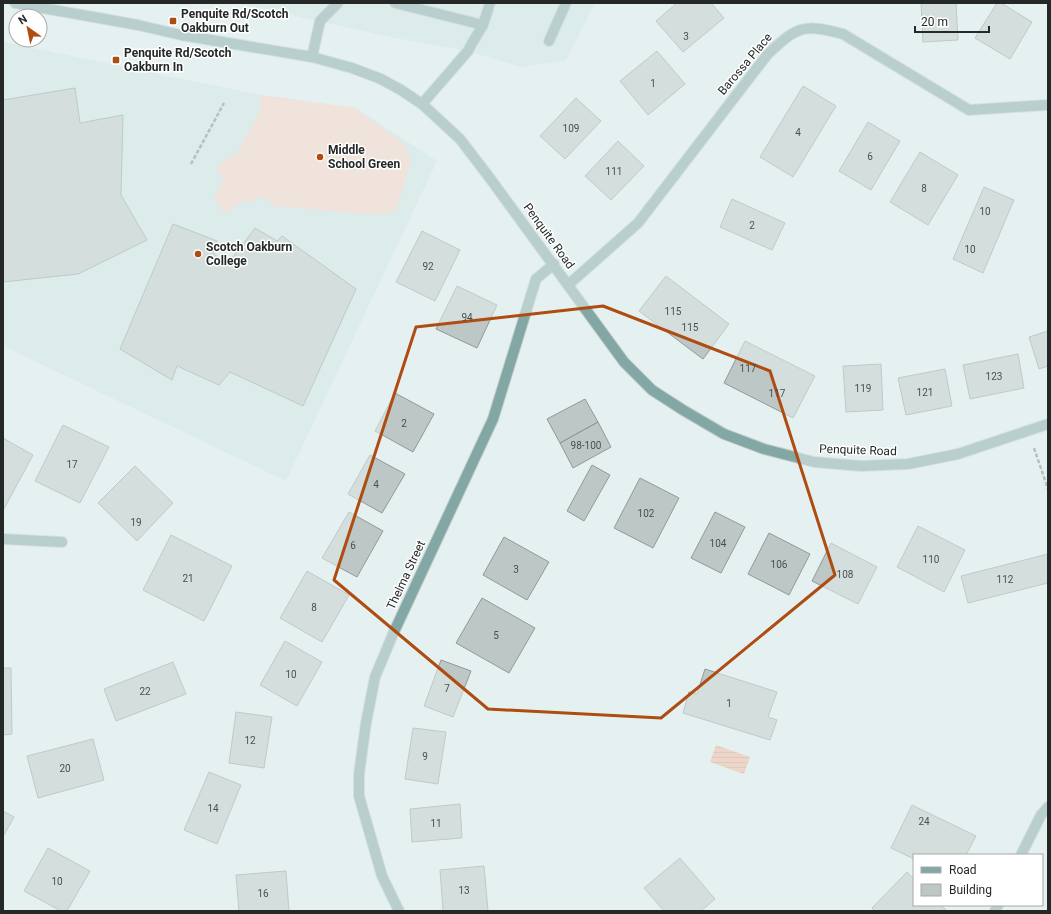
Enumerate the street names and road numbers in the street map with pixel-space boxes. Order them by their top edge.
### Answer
street label: Barossa Place [715,30,775,98]
street label: Penquite Road [521,200,577,272]
street label: Penquite Road [819,442,897,458]
street label: Thelma Street [384,538,428,612]

